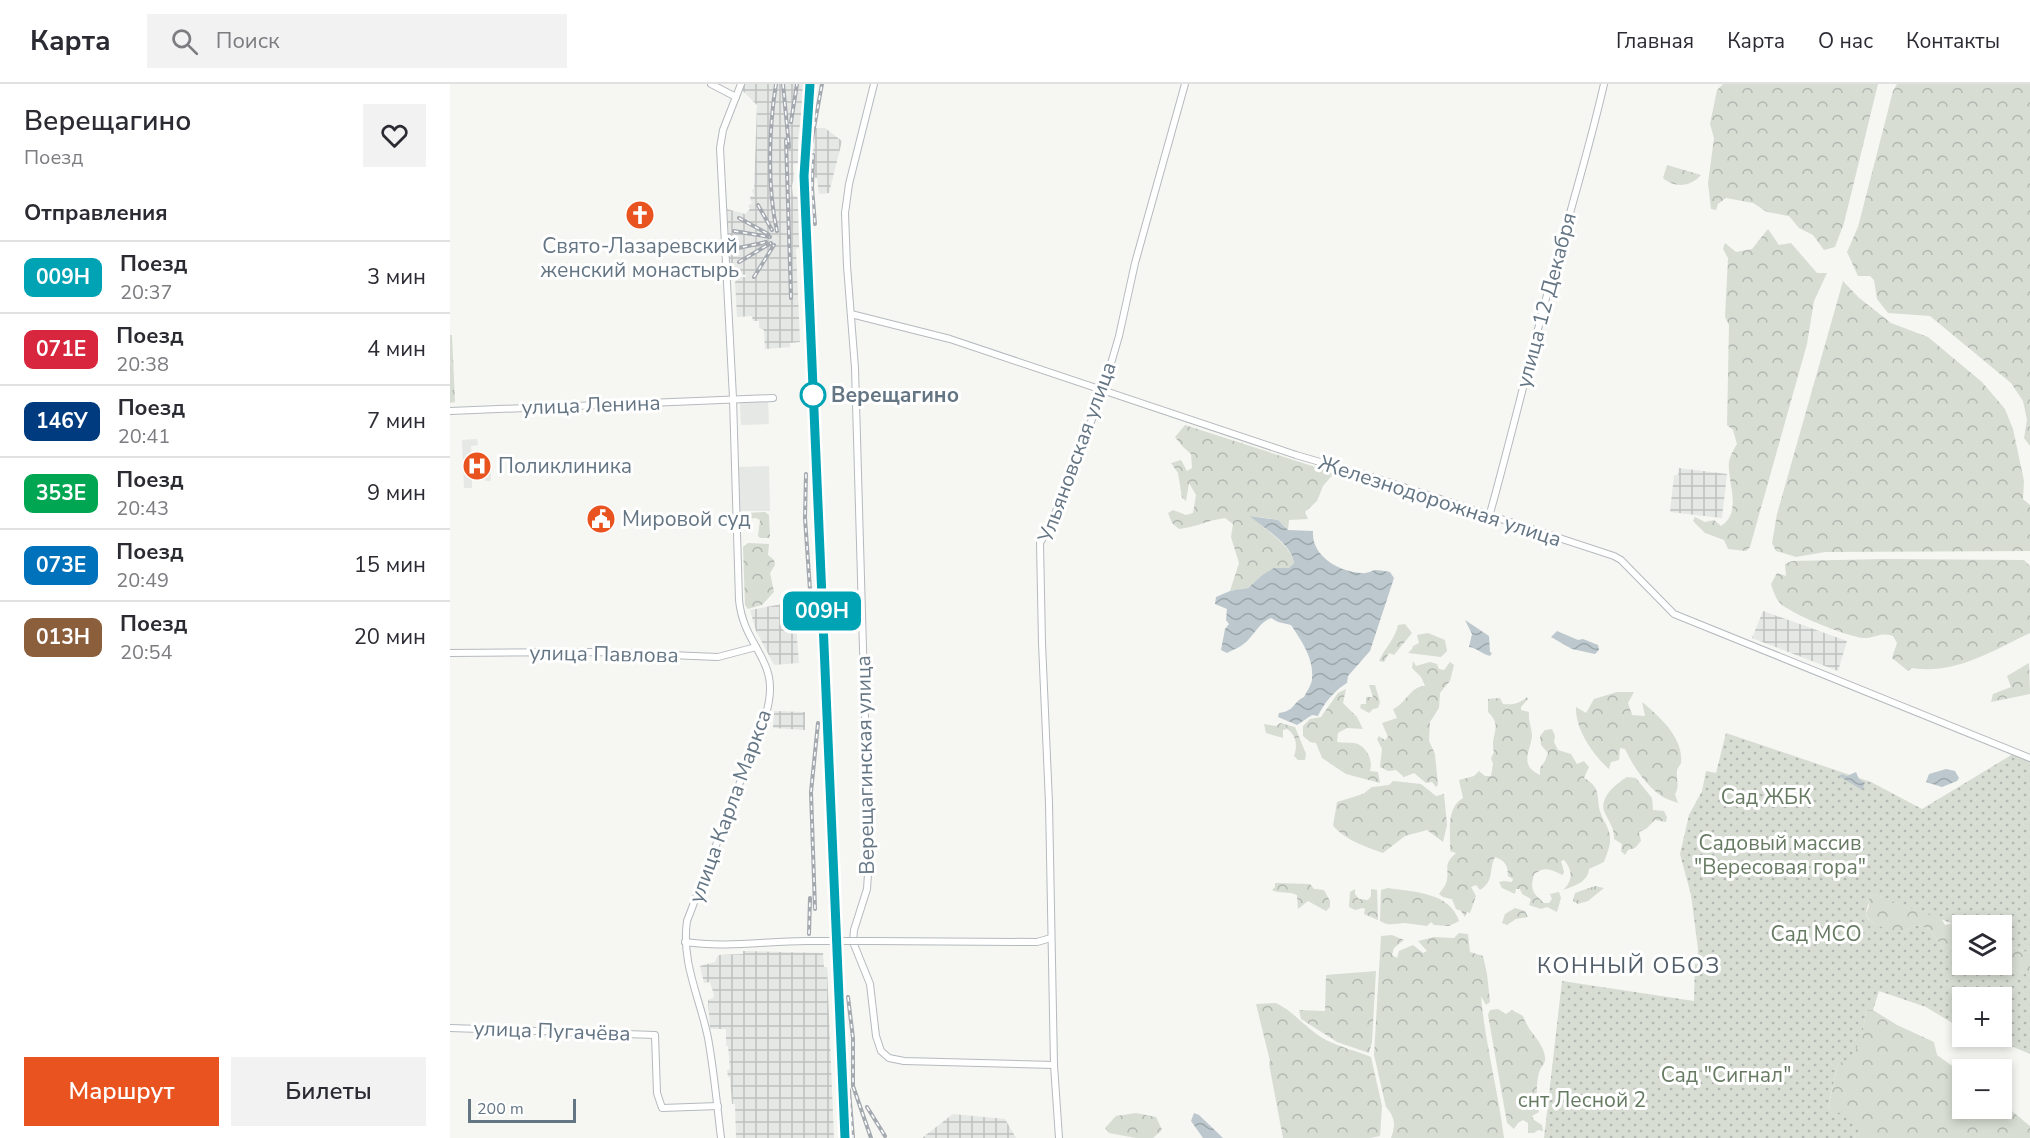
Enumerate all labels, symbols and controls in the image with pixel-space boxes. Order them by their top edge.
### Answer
search box [147,14,567,68]
text: Карта [30,22,111,60]
icon: search [168,25,201,58]
text: Поиск [216,26,280,56]
text: Главная [1616,27,1694,55]
text: Карта [1727,27,1785,55]
text: О нас [1818,27,1873,55]
text: Контакты [1906,27,2000,55]
text: Верещагино [24,102,191,140]
button: heart [363,104,426,167]
text: Поезд [24,144,83,171]
text: Отправления [24,198,168,228]
church icon: Свято-Лазаревский женский монастырь [624,199,656,231]
street label: улица 12 Декабря [1509,209,1583,391]
place label: Свято-Лазаревский женский монастырь [541,232,739,284]
text: Поезд [120,249,187,279]
text: 3 мин [367,262,426,292]
text: 009Н [36,263,90,291]
text: 20:37 [120,279,173,306]
text: Поезд [116,321,184,351]
text: 4 мин [367,334,426,364]
text: 071Е [36,335,86,363]
text: 20:38 [116,351,169,378]
street label: Ульяновская улица [1031,358,1123,547]
place label: Верещагино [831,381,959,409]
marker: Верещагино [800,382,826,408]
street label: улица Ленина [521,389,661,421]
text: Поезд [118,393,185,423]
text: 7 мин [367,406,426,436]
text: 146У [36,407,88,435]
text: 20:41 [118,423,170,450]
street label: Железнодорожная улица [1315,448,1565,554]
hospital icon: Поликлиника [461,450,493,482]
place label: Поликлиника [498,452,632,480]
text: Поезд [116,465,184,495]
text: 9 мин [367,478,426,508]
text: 353Е [36,479,86,507]
text: 20:43 [116,495,169,522]
public building icon: Мировой суд [585,503,617,535]
place label: Мировой суд [622,505,751,533]
text: Поезд [116,537,184,567]
text: 15 мин [354,550,426,580]
text: 073Е [36,551,86,579]
text: 20:49 [116,567,169,594]
line badge: 009Н [780,592,864,630]
text: 009Н [795,597,849,625]
text: Поезд [120,609,187,639]
text: 20 мин [354,622,426,652]
text: 013Н [36,623,90,651]
text: 20:54 [120,639,173,666]
street label: улица Павлова [529,639,679,669]
street label: Верещагинская улица [849,655,881,875]
street label: улица Карла Маркса [682,705,778,907]
park label: Сад ЖБК [1721,783,1812,811]
park label: Садовый массив "Вересовая гора" [1694,829,1866,881]
map controls [1952,915,2012,1119]
button: layers [1952,915,2012,975]
park label: Сад МСО [1770,920,1862,948]
district label: КОННЫЙ ОБОЗ [1537,951,1721,981]
button: + [1952,987,2012,1047]
street label: улица Пугачёва [473,1014,631,1048]
button: Маршрут [24,1057,219,1126]
button: Билеты [231,1057,426,1126]
button: − [1952,1059,2012,1119]
park label: Сад "Сигнал" [1661,1061,1791,1089]
park label: снт Лесной 2 [1518,1086,1646,1114]
scale bar [468,1096,576,1124]
text: 200 m [477,1098,524,1120]

